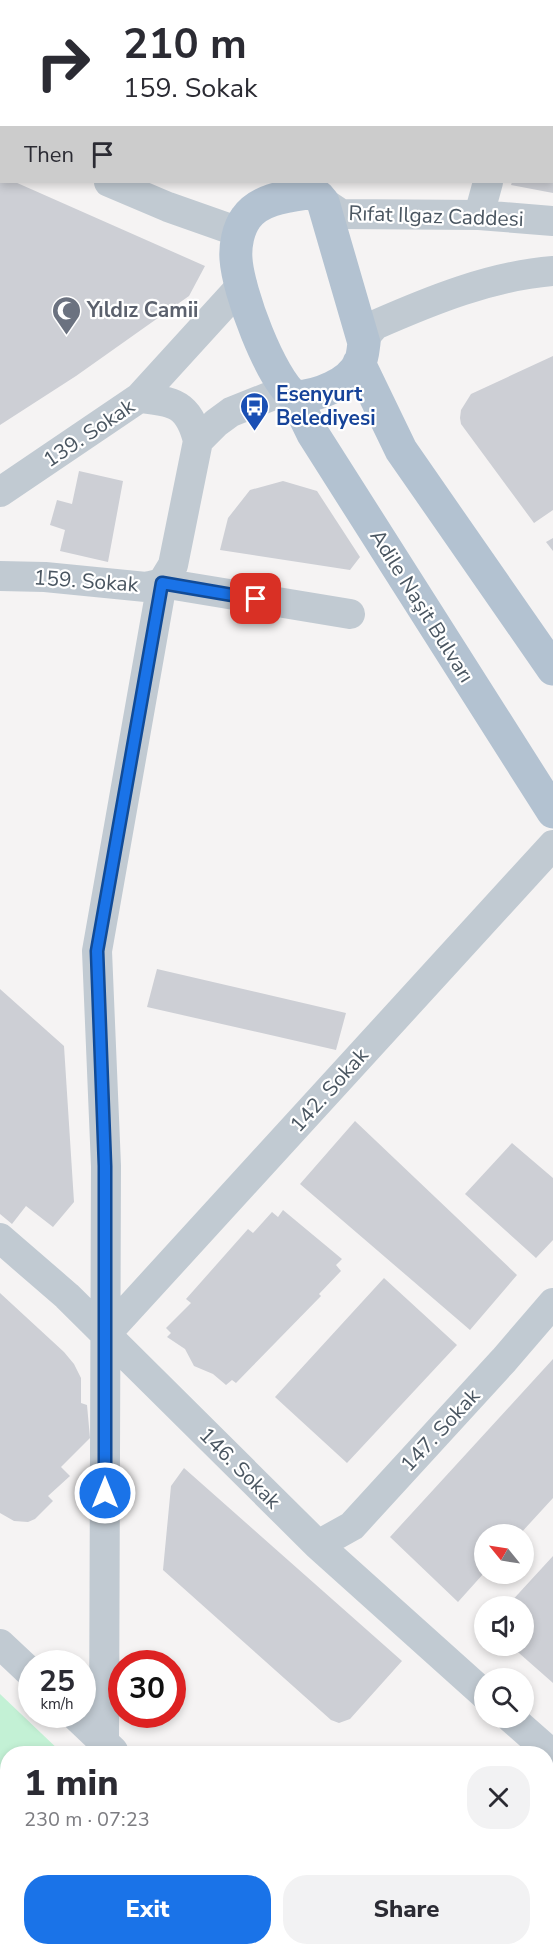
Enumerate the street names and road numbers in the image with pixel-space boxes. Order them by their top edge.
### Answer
street label: Rıfat Ilgaz Caddesi [348,199,524,233]
street label: 139. Sokak [38,392,141,474]
street label: Adile Naşit Bulvarı [364,524,480,688]
street label: 159. Sokak [33,563,140,599]
street label: 142. Sokak [284,1041,375,1138]
street label: 147. Sokak [394,1382,486,1478]
street label: 146. Sokak [193,1421,287,1515]

